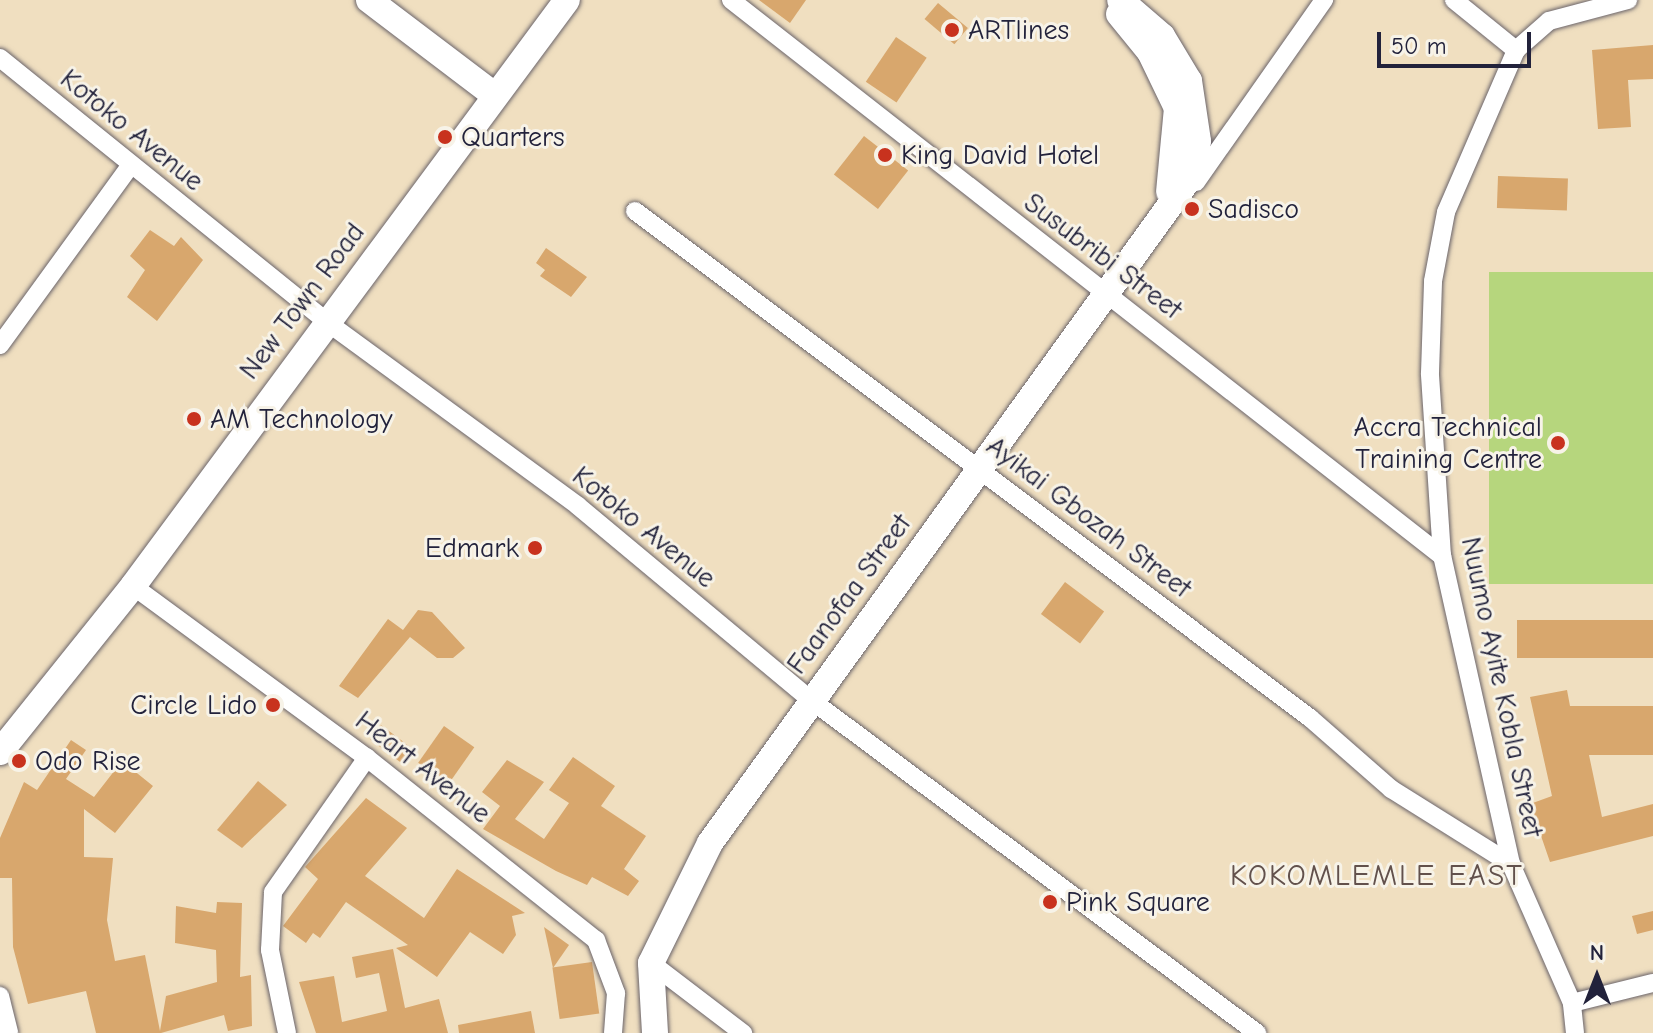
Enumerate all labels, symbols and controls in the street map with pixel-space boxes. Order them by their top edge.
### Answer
place label: ARTlines [968,13,1069,47]
scale bar [1381,16,1535,66]
marker: ARTlines [943,21,961,39]
text: 50 m [1391,32,1447,60]
street label: Kotoko Avenue [54,62,210,198]
place label: Quarters [461,120,565,154]
marker: Quarters [436,128,454,146]
place label: King David Hotel [901,138,1099,172]
marker: King David Hotel [876,146,894,164]
street label: Susubribi Street [1017,186,1189,326]
place label: Sadisco [1208,192,1299,226]
marker: Sadisco [1183,200,1201,218]
street label: New Town Road [232,216,372,386]
place label: AM Technology [210,402,393,436]
marker: AM Technology [185,410,203,428]
place label: Accra Technical Training Centre [1354,410,1542,476]
street label: Ayikai Gbozah Street [980,429,1198,605]
marker: Accra Technical Training Centre [1549,434,1567,452]
street label: Kotoko Avenue [566,459,722,595]
street label: Faanofaa Street [780,508,918,680]
place label: Edmark [425,531,519,565]
street label: Nuumo Ayite Kobla Street [1454,534,1550,840]
marker: Edmark [526,539,544,557]
place label: Circle Lido [130,688,257,722]
marker: Circle Lido [264,696,282,714]
street label: Heart Avenue [349,704,497,830]
place label: Odo Rise [35,744,141,778]
marker: Odo Rise [10,752,28,770]
district label: KOKOMLEMLE EAST [1230,858,1524,894]
place label: Pink Square [1066,885,1210,919]
marker: Pink Square [1041,893,1059,911]
north arrow [1557,937,1637,1017]
text: N [1590,940,1604,966]

